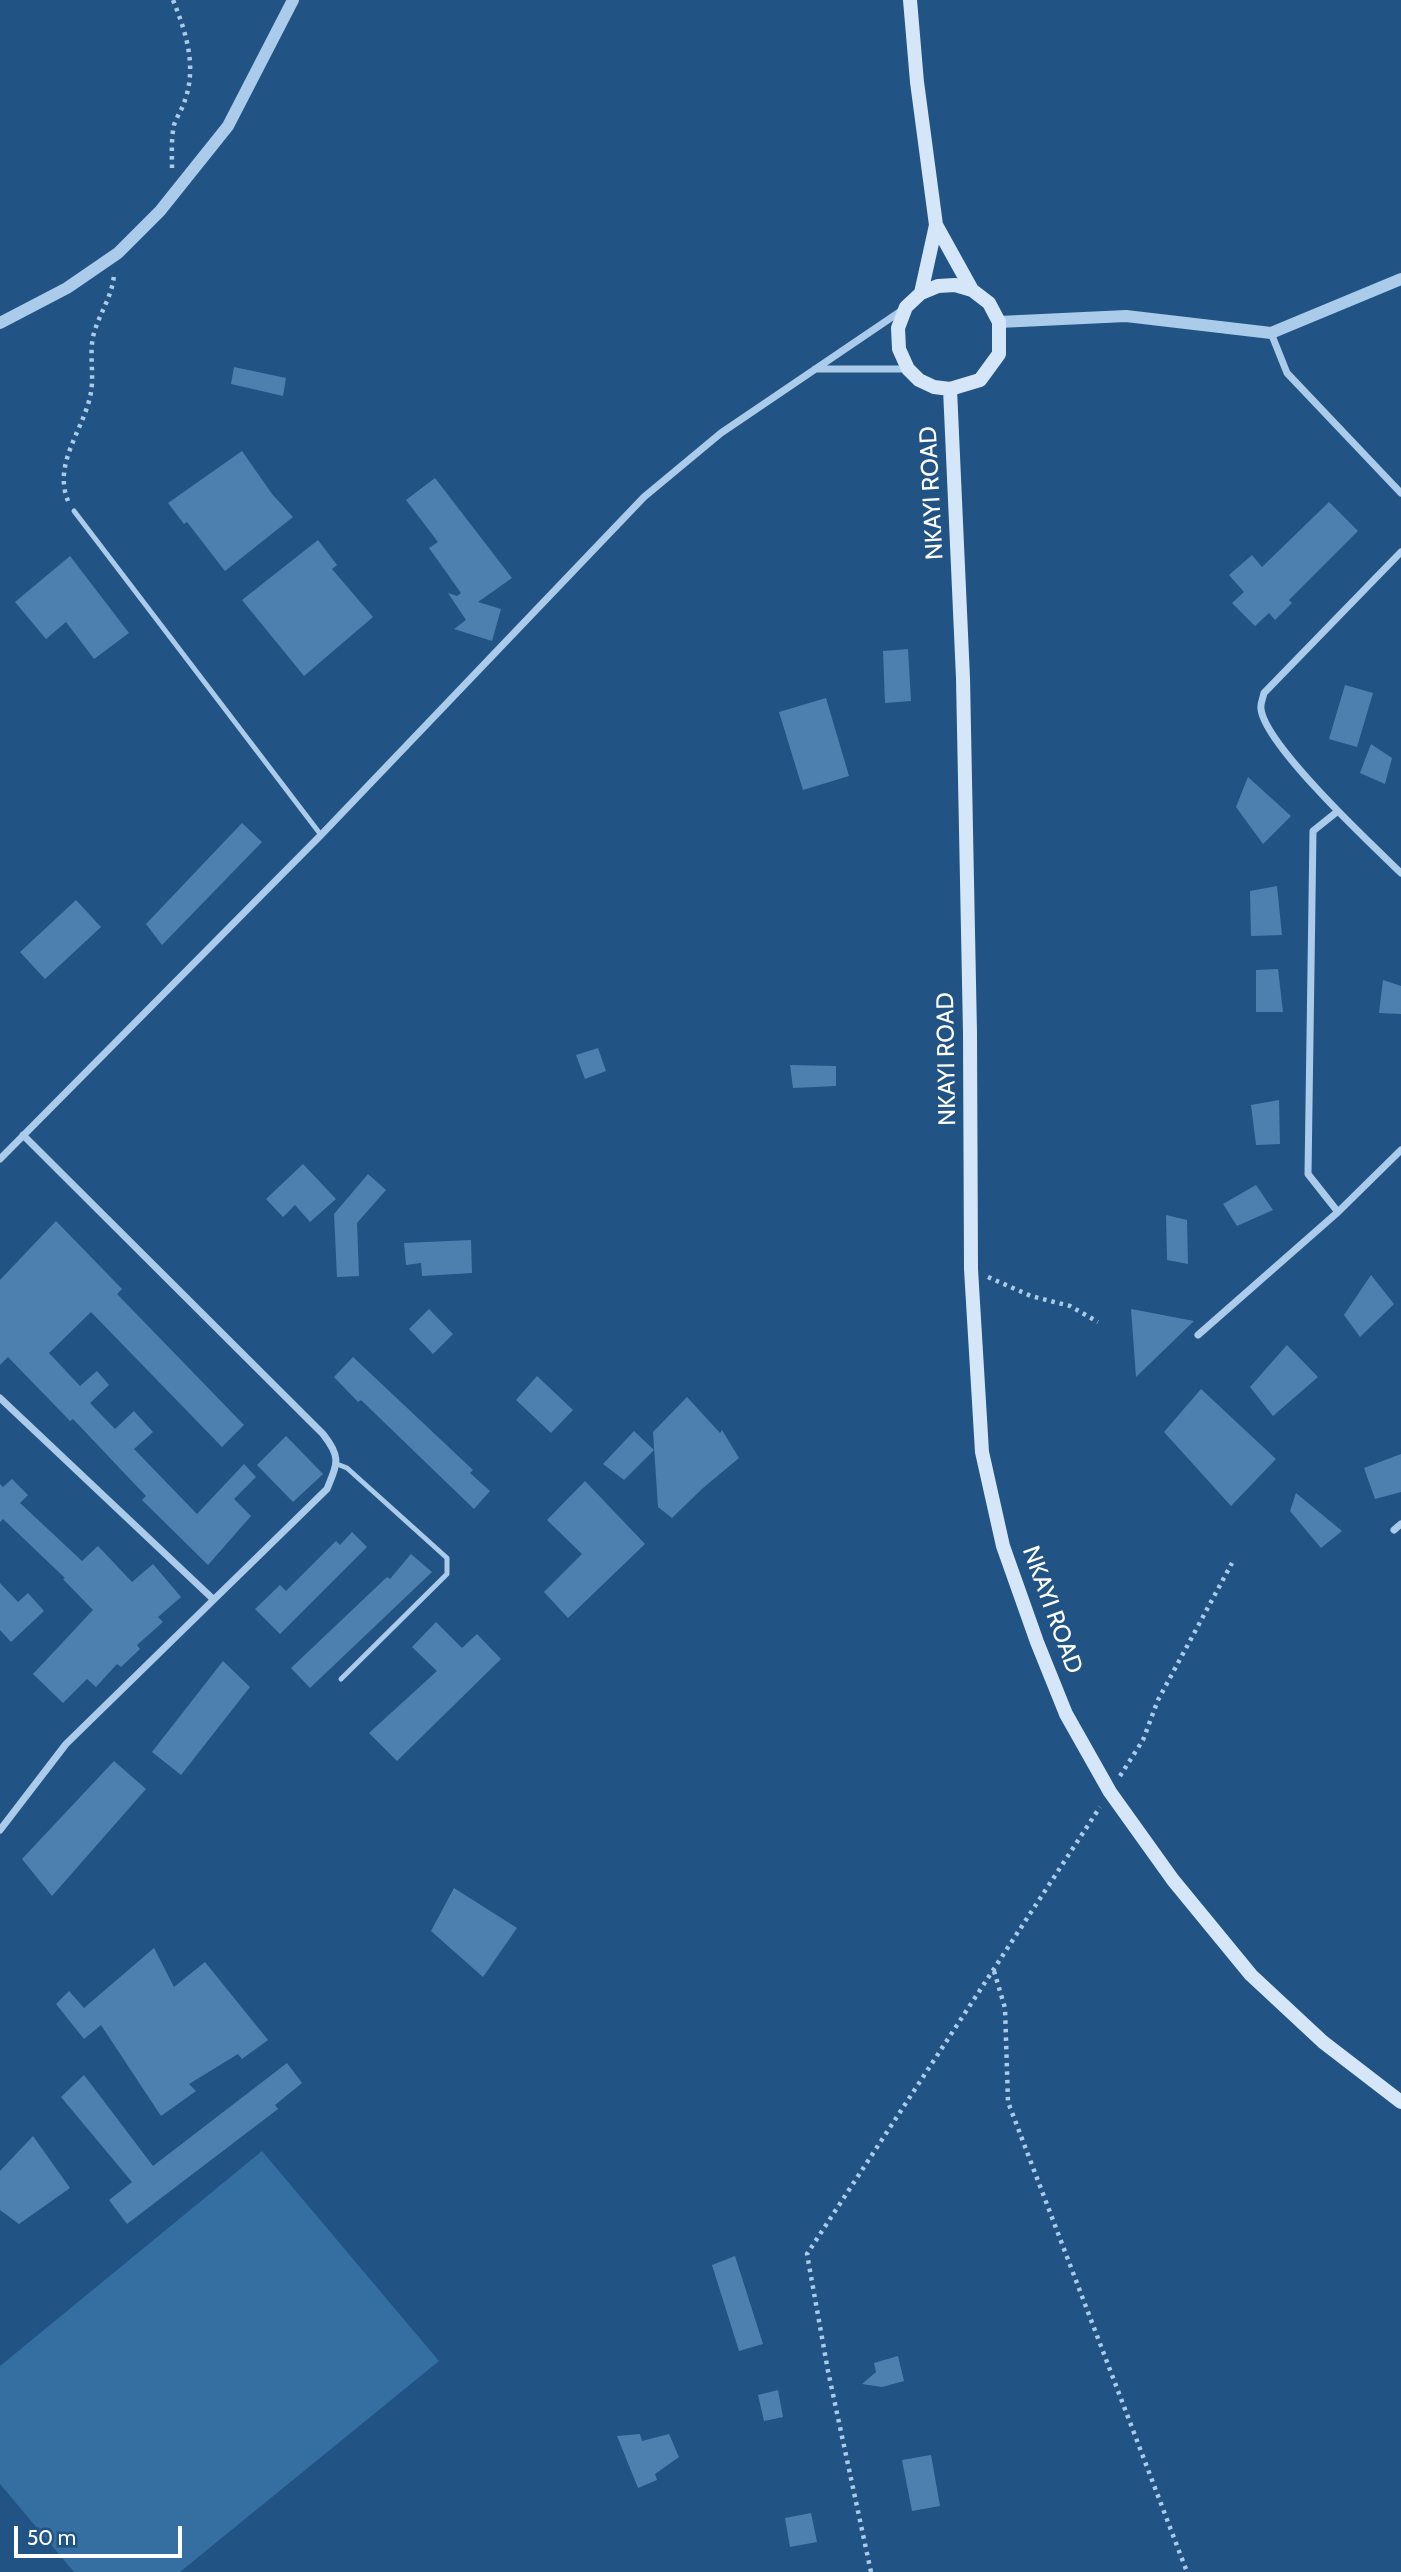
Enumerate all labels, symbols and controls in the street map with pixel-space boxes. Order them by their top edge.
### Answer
street label: NKAYI ROAD [914,425,950,561]
street label: NKAYI ROAD [931,992,963,1126]
street label: NKAYI ROAD [1016,1542,1088,1678]
scale bar [18,2512,186,2556]
text: 50 m [27,2525,76,2550]

